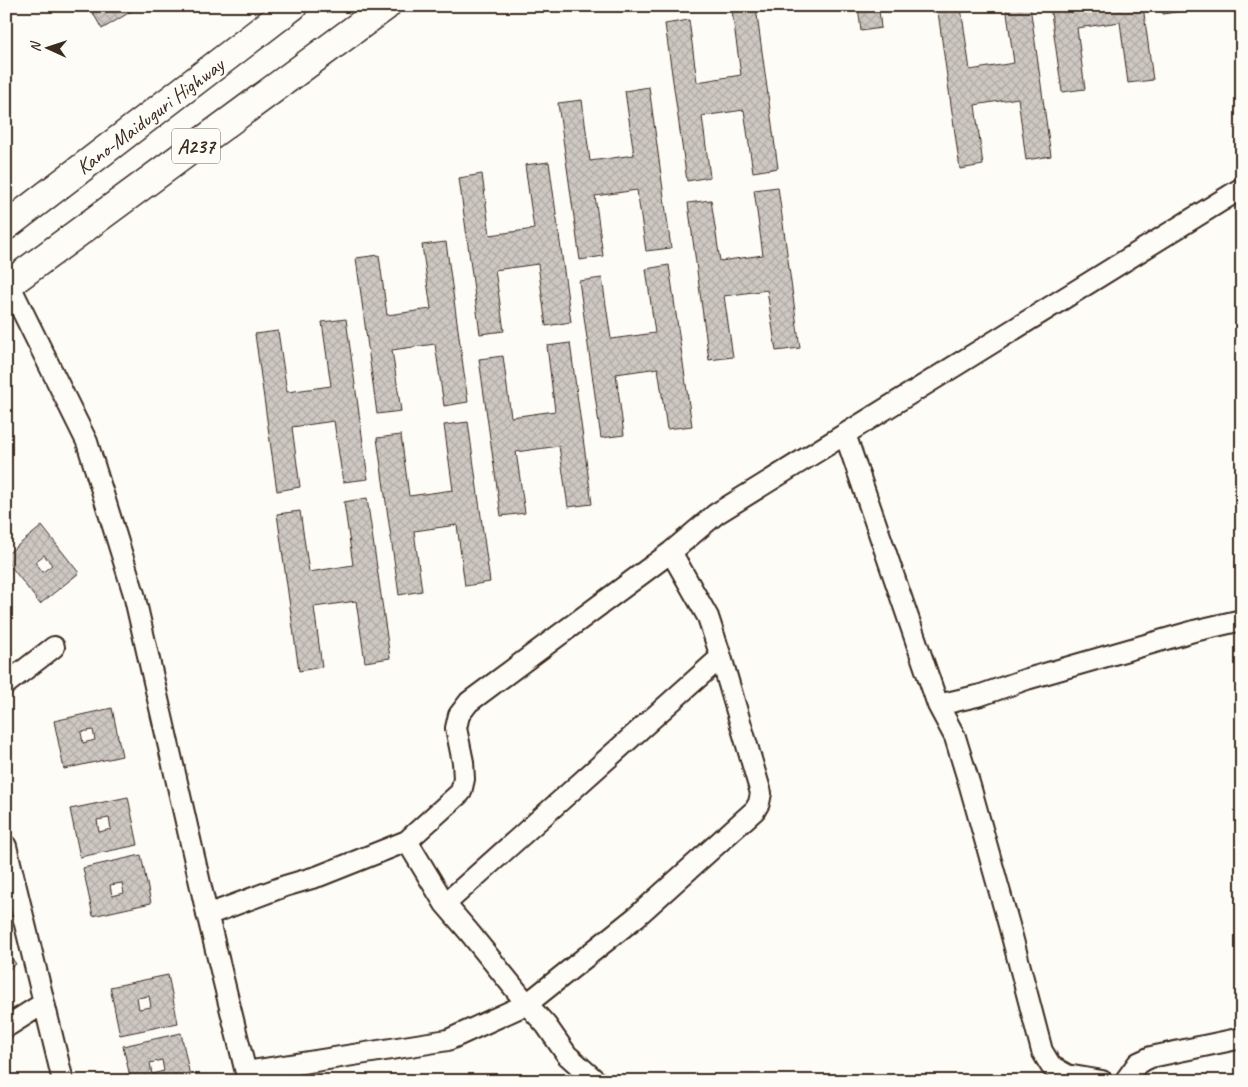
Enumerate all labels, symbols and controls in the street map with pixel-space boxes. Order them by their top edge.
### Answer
north arrow [22,22,72,72]
text: N [27,40,44,52]
street label: Kano-Maiduguri Highway [71,51,230,180]
road number: A237 [172,128,220,164]

